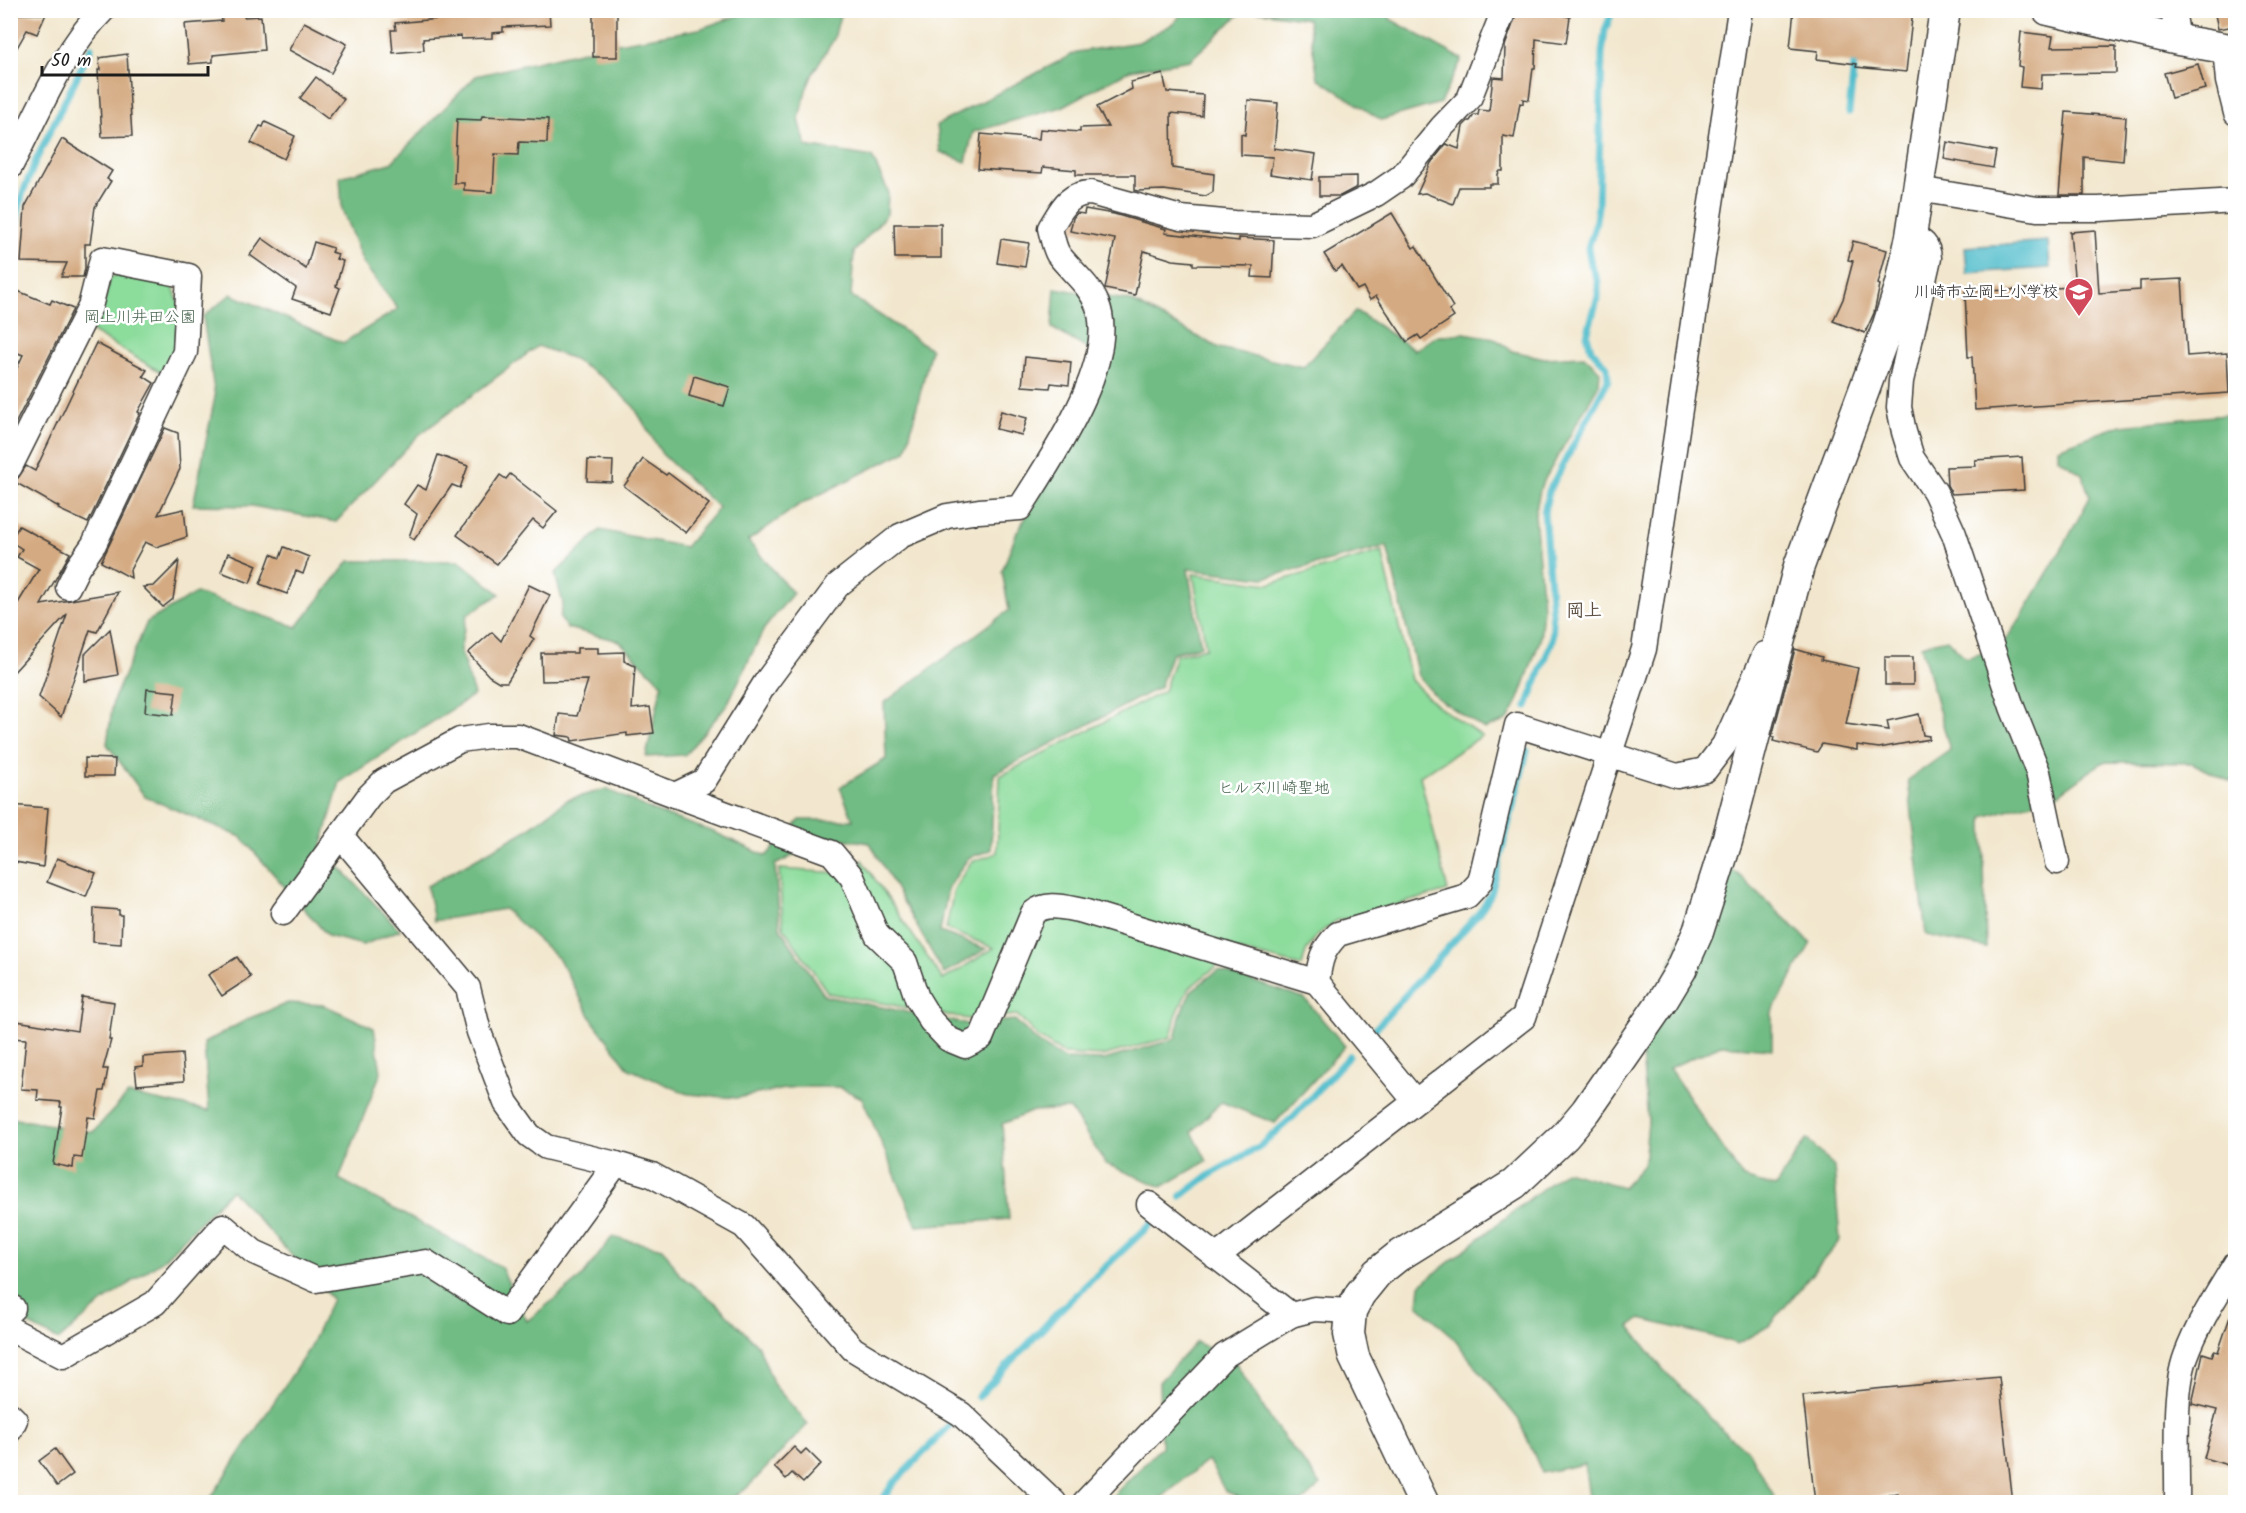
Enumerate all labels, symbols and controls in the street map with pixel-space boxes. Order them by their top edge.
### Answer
scale bar [42,39,208,77]
text: 50 m [51,47,91,76]
school or university icon: 川崎市立岡上小学校 [2063,276,2095,318]
place label: 川崎市立岡上小学校 [1914,280,2058,305]
park label: 岡上川井田公園 [84,305,196,330]
district label: 岡上 [1566,597,1602,626]
park label: ヒルズ川崎聖地 [1218,776,1330,801]

